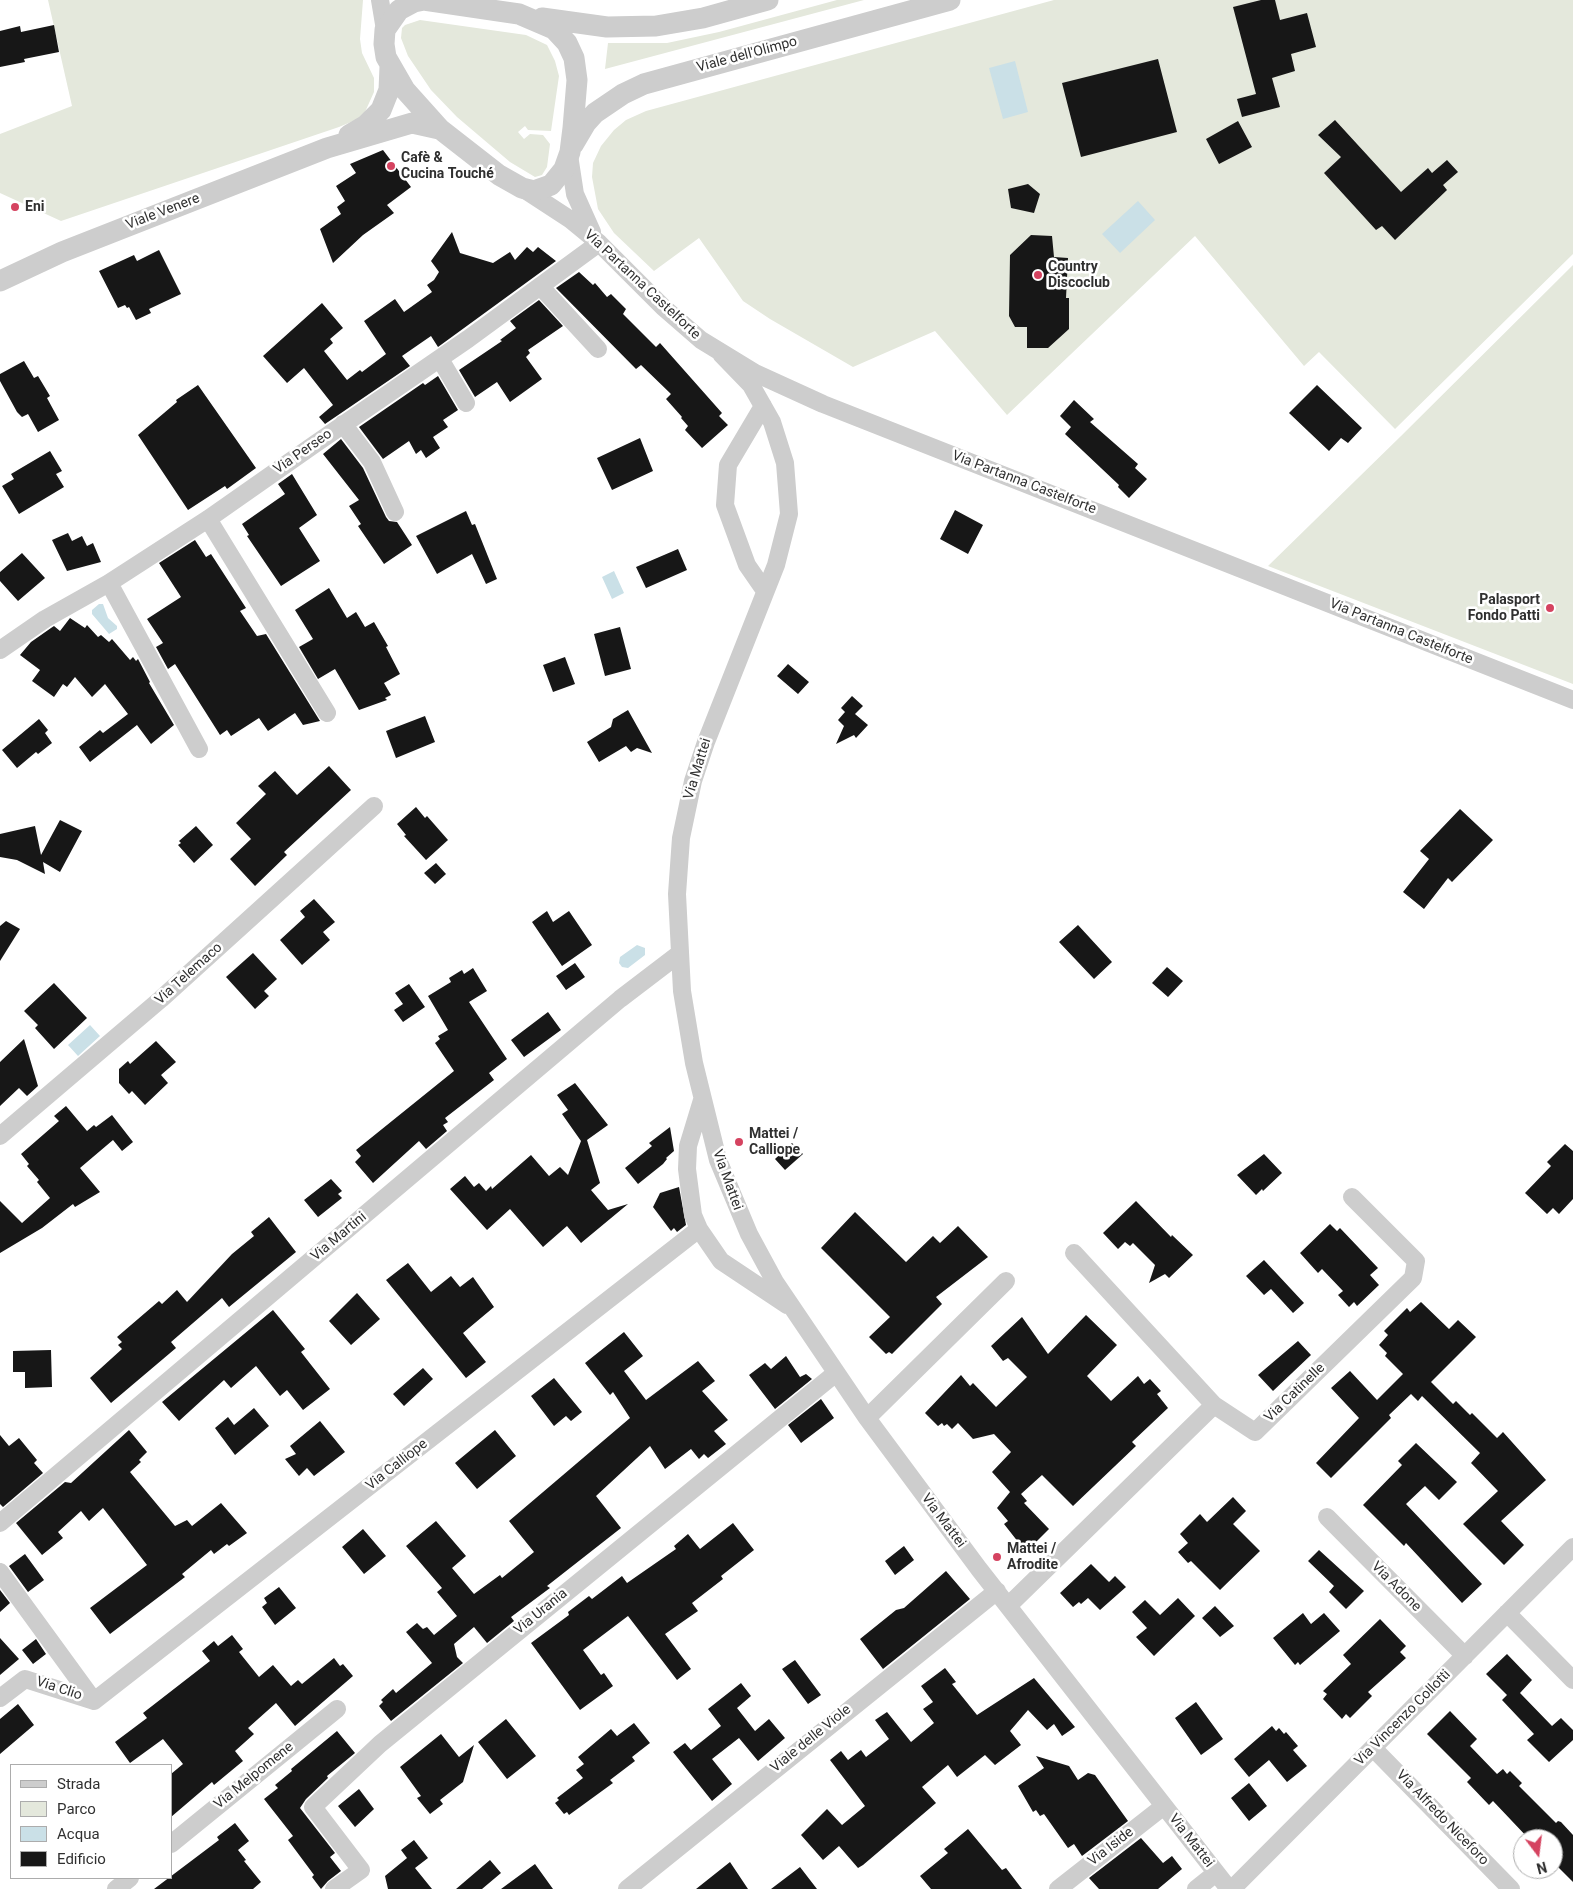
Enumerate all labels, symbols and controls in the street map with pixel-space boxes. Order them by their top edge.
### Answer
street label: Viale dell'Olimpo [695,34,799,76]
place label: Cafè & Cucina Touché [401,150,494,182]
marker: Cafè & Cucina Touché [385,160,397,172]
street label: Viale Venere [124,190,202,234]
place label: Eni [25,199,44,215]
marker: Eni [9,201,21,213]
street label: Via Partanna Castelforte [580,227,704,343]
place label: Country Discoclub [1048,259,1110,292]
marker: Country Discoclub [1032,269,1044,281]
street label: Via Perseo [271,426,335,478]
street label: Via Partanna Castelforte [950,448,1098,518]
place label: Palasport Fondo Patti [1468,592,1540,624]
street label: Via Partanna Castelforte [1327,596,1475,668]
marker: Palasport Fondo Patti [1544,602,1556,614]
street label: Via Mattei [681,736,715,802]
street label: Via Telemaco [152,939,226,1009]
place label: Mattei / Calliope [749,1126,800,1158]
marker: Mattei / Calliope [733,1136,745,1148]
street label: Via Mattei [708,1147,746,1213]
street label: Via Martini [308,1209,370,1265]
street label: Via Catinelle [1261,1360,1329,1426]
street label: Via Calliope [363,1436,431,1494]
street label: Via Mattei [917,1491,969,1551]
place label: Mattei / Afrodite [1007,1541,1058,1574]
marker: Mattei / Afrodite [991,1551,1003,1563]
street label: Via Adone [1368,1559,1424,1615]
street label: Via Urania [511,1586,571,1638]
street label: Via Vincenzo Collotti [1352,1667,1454,1769]
street label: Via Clio [34,1674,84,1704]
street label: Viale delle Viole [767,1702,855,1776]
street label: Via Melpomene [211,1739,297,1813]
legend [10,1764,172,1879]
street label: Via Alfredo Niceforo [1392,1767,1492,1869]
text: Strada [57,1775,100,1793]
text: Parco [57,1800,96,1818]
street label: Via Mattei [1165,1811,1217,1871]
street label: Via Iside [1085,1824,1137,1870]
text: Acqua [57,1825,100,1843]
north arrow [1513,1829,1563,1879]
text: Edificio [57,1850,106,1868]
text: N [1535,1859,1548,1877]

